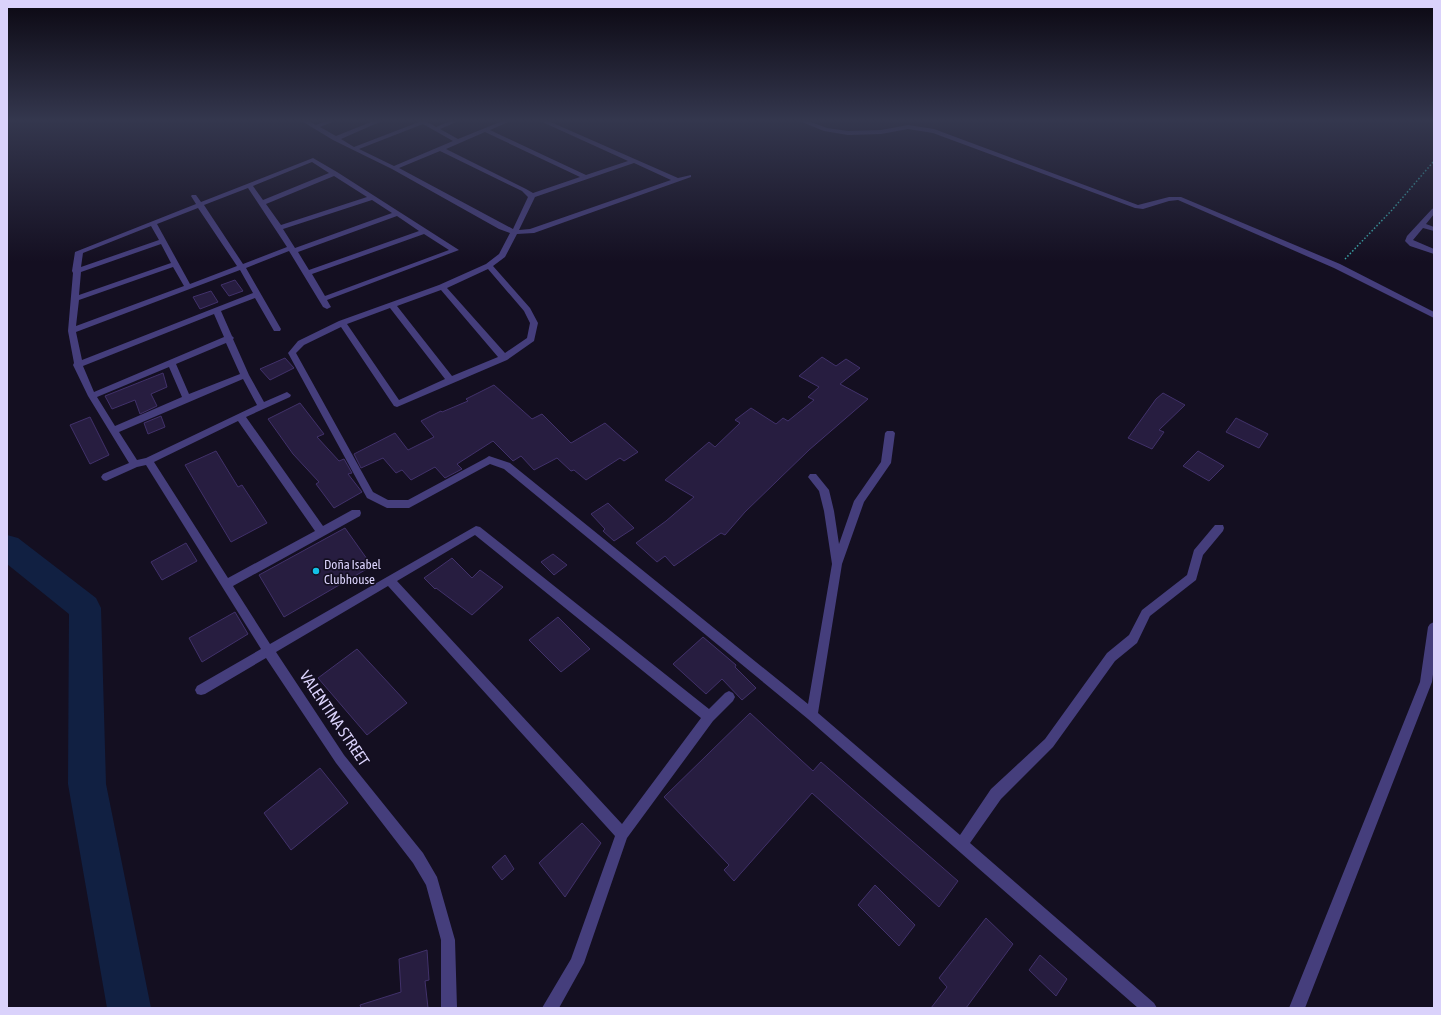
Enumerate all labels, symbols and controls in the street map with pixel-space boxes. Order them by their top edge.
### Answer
place label: Doña Isabel Clubhouse [324,557,382,587]
marker: Doña Isabel Clubhouse [311,566,321,576]
street label: VALENTINA STREET [297,667,373,769]

